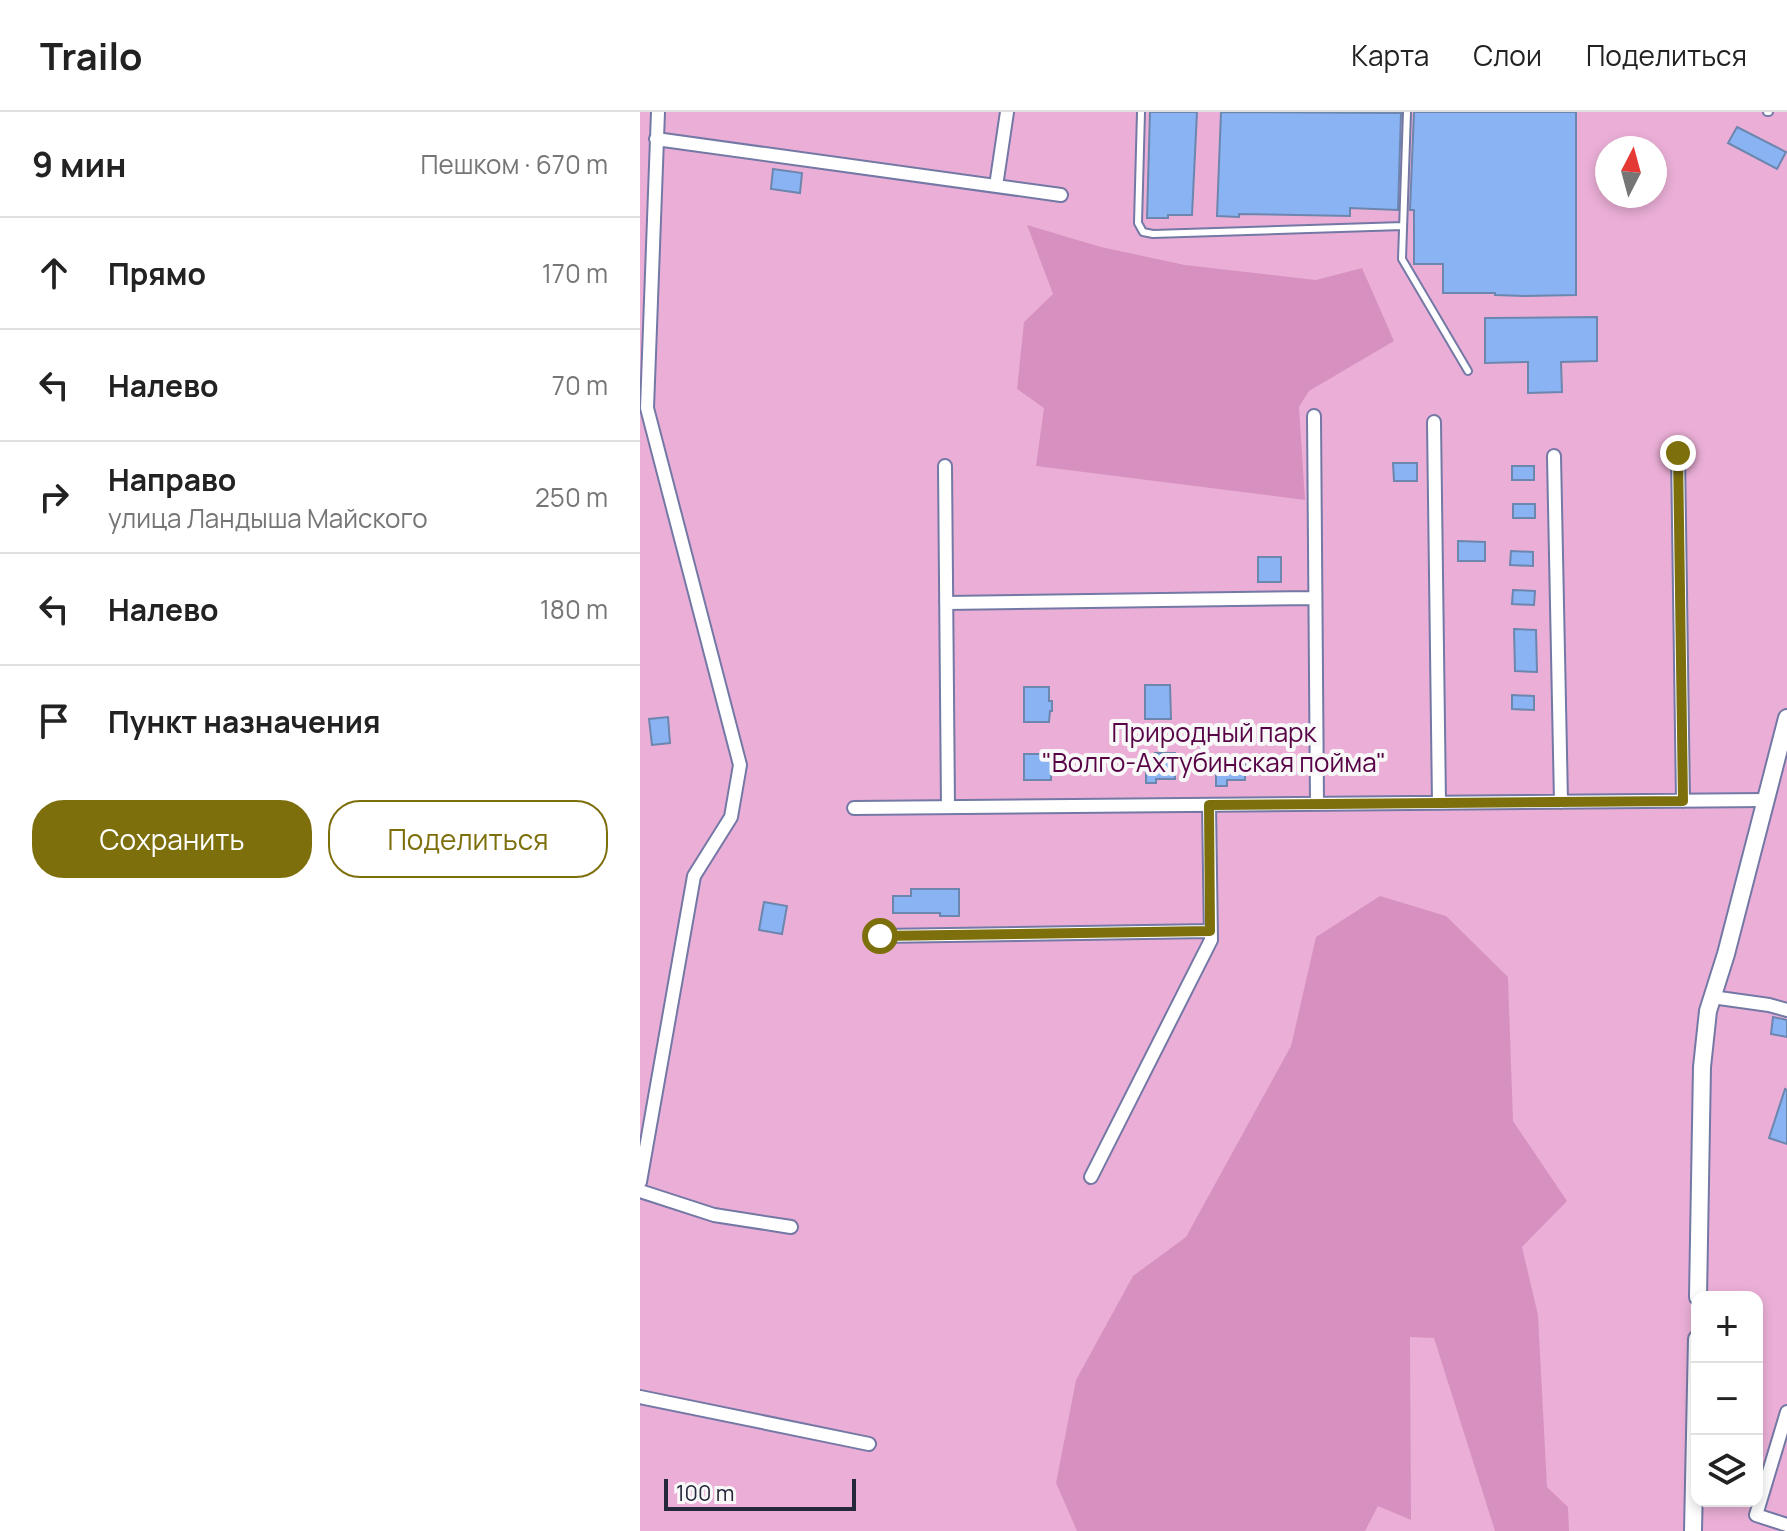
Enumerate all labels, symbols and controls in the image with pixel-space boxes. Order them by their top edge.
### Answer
text: Trailo [40,29,143,81]
text: Карта [1351,36,1429,74]
text: Слои [1473,36,1542,74]
text: Поделиться [1586,36,1747,74]
north arrow [1595,136,1667,208]
text: 9 мин [32,141,126,187]
text: Пешком · 670 m [421,146,608,182]
icon: ahead [32,251,76,295]
text: Прямо [108,253,206,294]
text: 170 m [542,255,608,291]
icon: left [32,363,76,407]
text: Налево [108,365,218,406]
text: 70 m [552,367,608,403]
route end [1660,435,1696,471]
text: Направо [108,459,236,500]
icon: right [32,475,76,519]
text: 250 m [535,479,608,515]
text: улица Ландыша Майского [108,500,428,536]
icon: left [32,587,76,631]
text: Налево [108,589,218,630]
text: 180 m [540,591,608,627]
icon: arrive [32,699,76,743]
text: Пункт назначения [108,701,381,742]
park label: Природный парк "Волго-Ахтубинская пойма" [1042,714,1386,780]
button: Сохранить [32,800,312,878]
button: Поделиться [328,800,608,878]
route start [862,918,898,954]
map controls [1691,1291,1763,1507]
button: + [1691,1291,1763,1363]
button: − [1691,1363,1763,1435]
button: layers [1691,1435,1763,1507]
scale bar [664,1475,856,1511]
text: 100 m [676,1478,734,1508]

